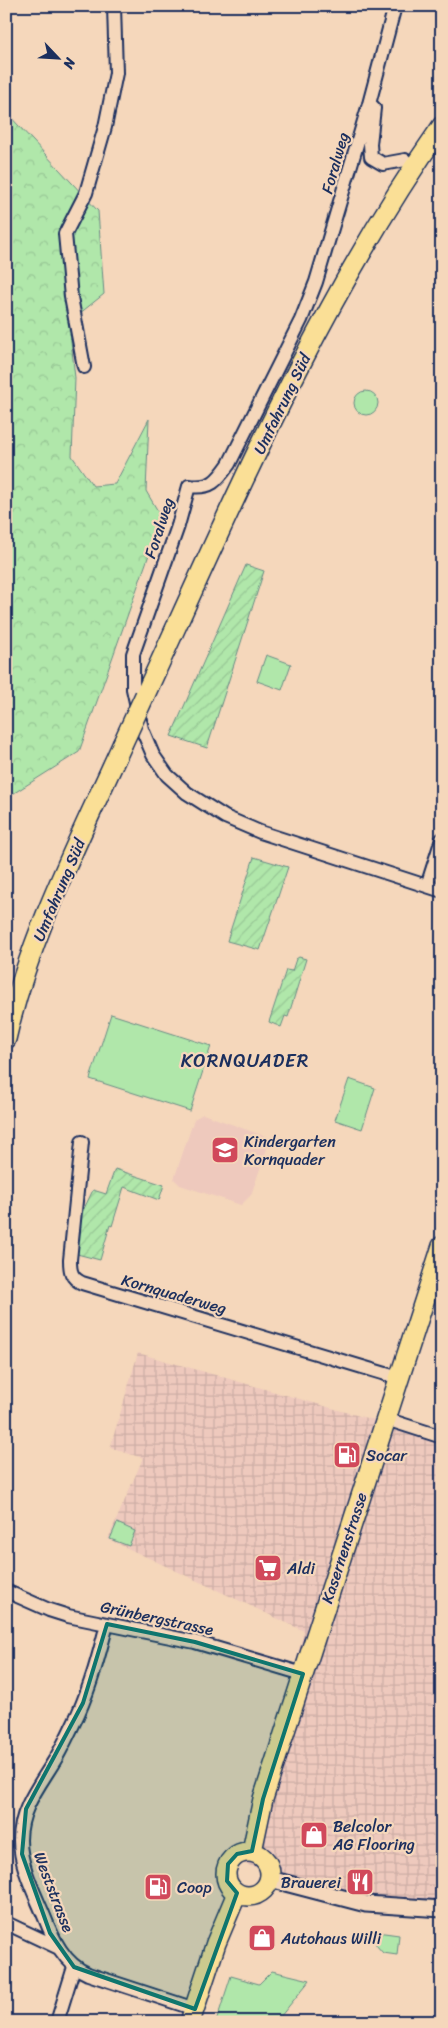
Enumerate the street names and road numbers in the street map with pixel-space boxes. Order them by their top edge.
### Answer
street label: Foralweg [312,129,358,197]
street label: Umfahrung Süd [245,347,320,459]
street label: Foralweg [135,494,183,562]
street label: Umfahrung Süd [24,833,94,946]
street label: Kornquaderweg [118,1265,230,1323]
street label: Kasernenstrasse [312,1489,376,1607]
street label: Grünbergstrasse [98,1592,216,1644]
street label: Weststrasse [25,1847,83,1937]

